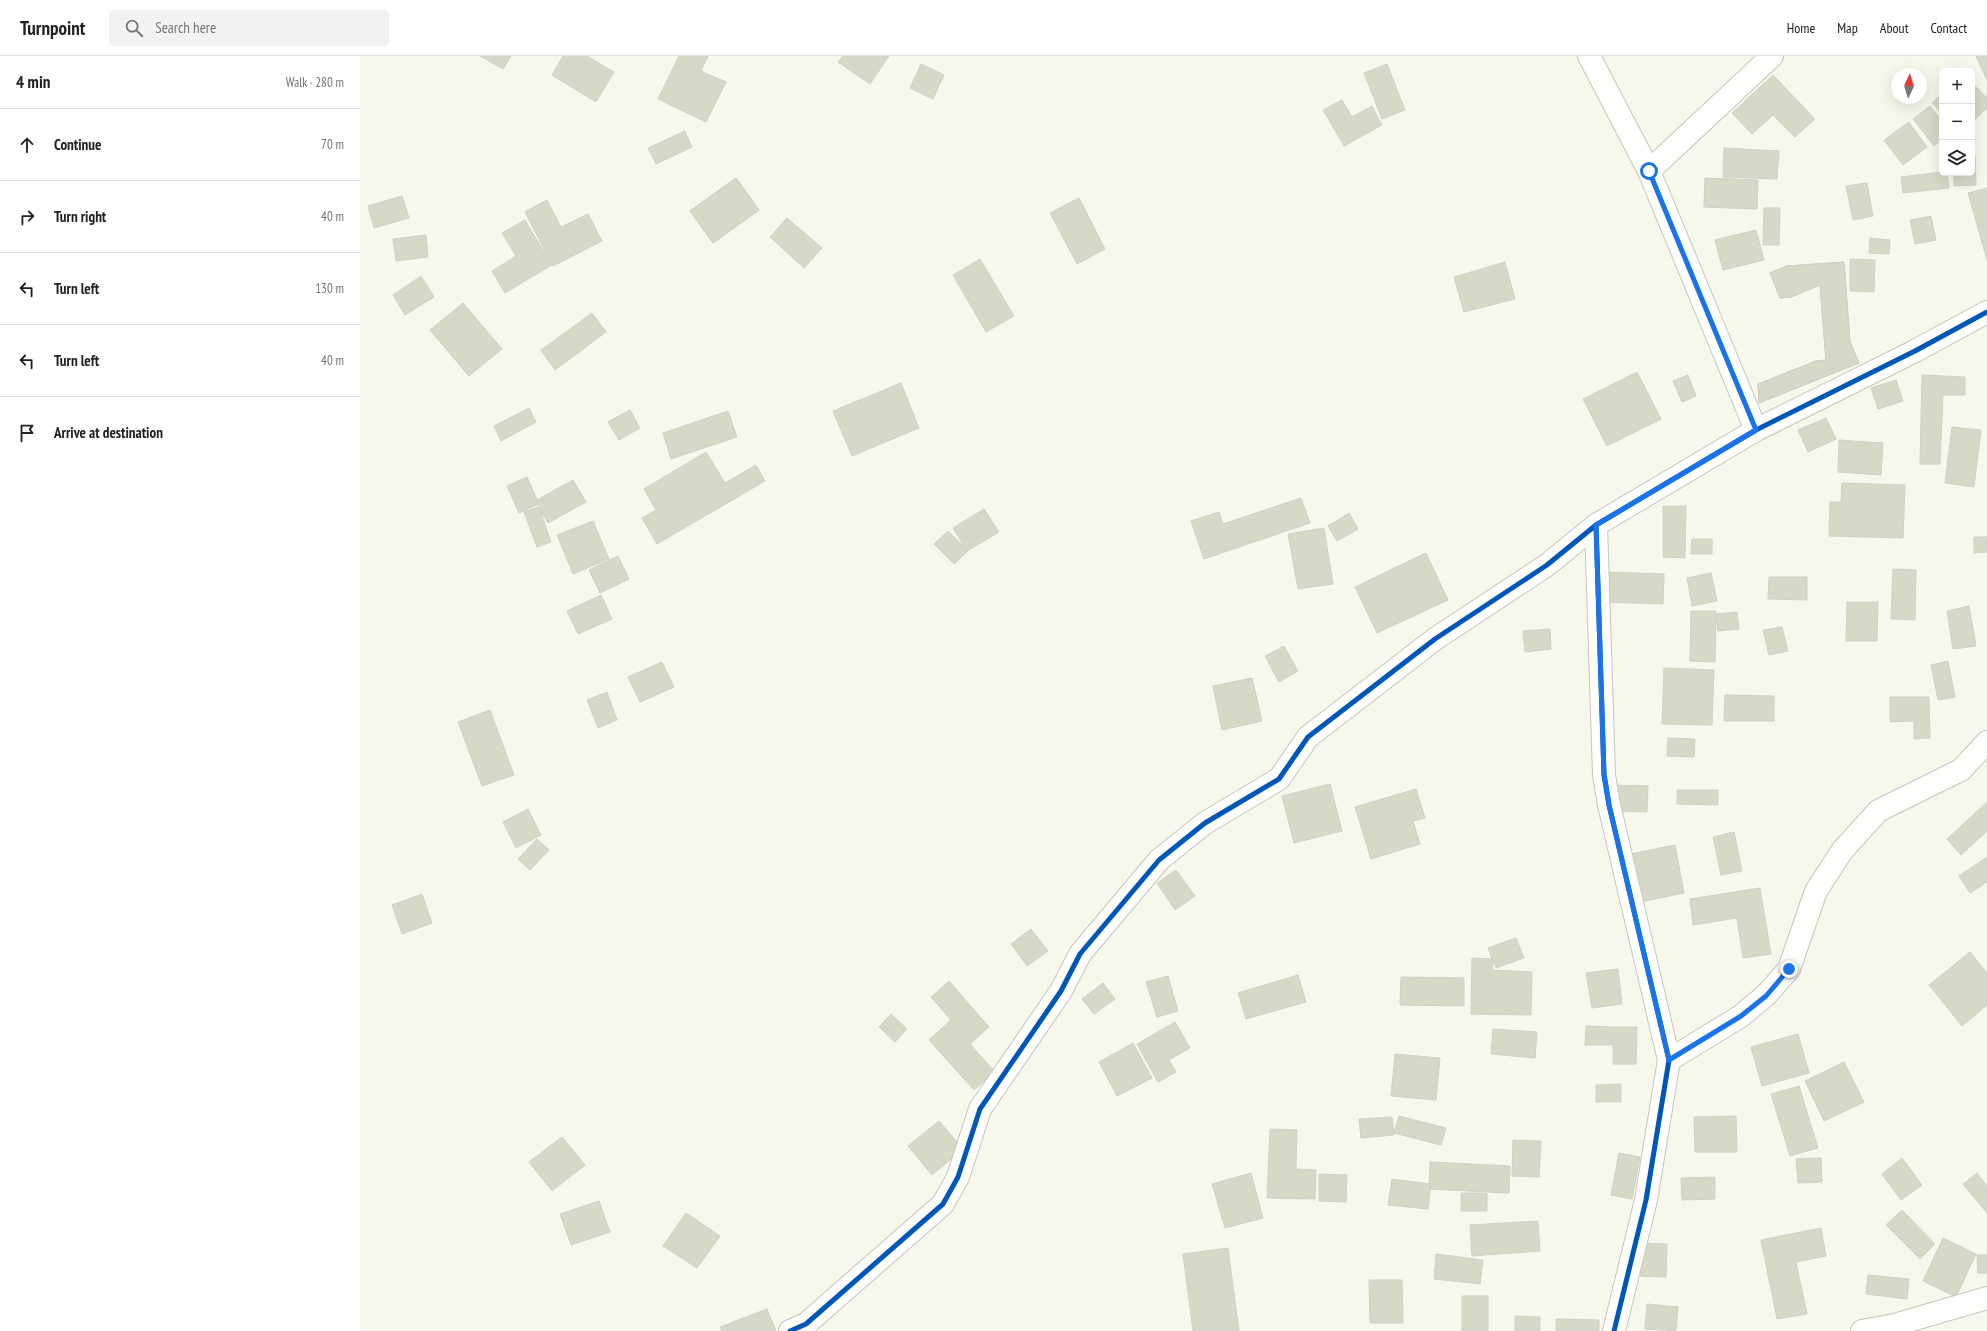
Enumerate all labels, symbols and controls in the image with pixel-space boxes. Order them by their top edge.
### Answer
search box [109,10,389,46]
text: Turnpoint [20,16,85,40]
icon: search [123,17,145,39]
text: Search here [155,18,216,37]
text: Home [1787,19,1815,37]
text: Map [1837,19,1858,37]
text: About [1880,19,1909,37]
text: Contact [1931,19,1967,37]
north arrow [1891,68,1927,104]
map controls [1939,68,1975,176]
button: + [1939,68,1975,104]
text: 4 min [16,71,50,93]
text: Walk · 280 m [286,74,344,91]
button: − [1939,104,1975,140]
icon: ahead [16,134,38,156]
text: Continue [54,135,101,154]
text: 70 m [321,136,344,153]
button: layers [1939,140,1975,176]
route start [1640,162,1658,180]
icon: right [16,206,38,228]
text: Turn right [54,207,106,226]
text: 40 m [321,208,344,225]
icon: left [16,278,38,300]
text: Turn left [54,279,99,298]
text: 130 m [315,280,344,297]
icon: left [16,350,38,372]
text: Turn left [54,351,99,370]
text: 40 m [321,352,344,369]
icon: arrive [16,422,38,444]
text: Arrive at destination [54,423,163,442]
route end [1780,960,1798,978]

